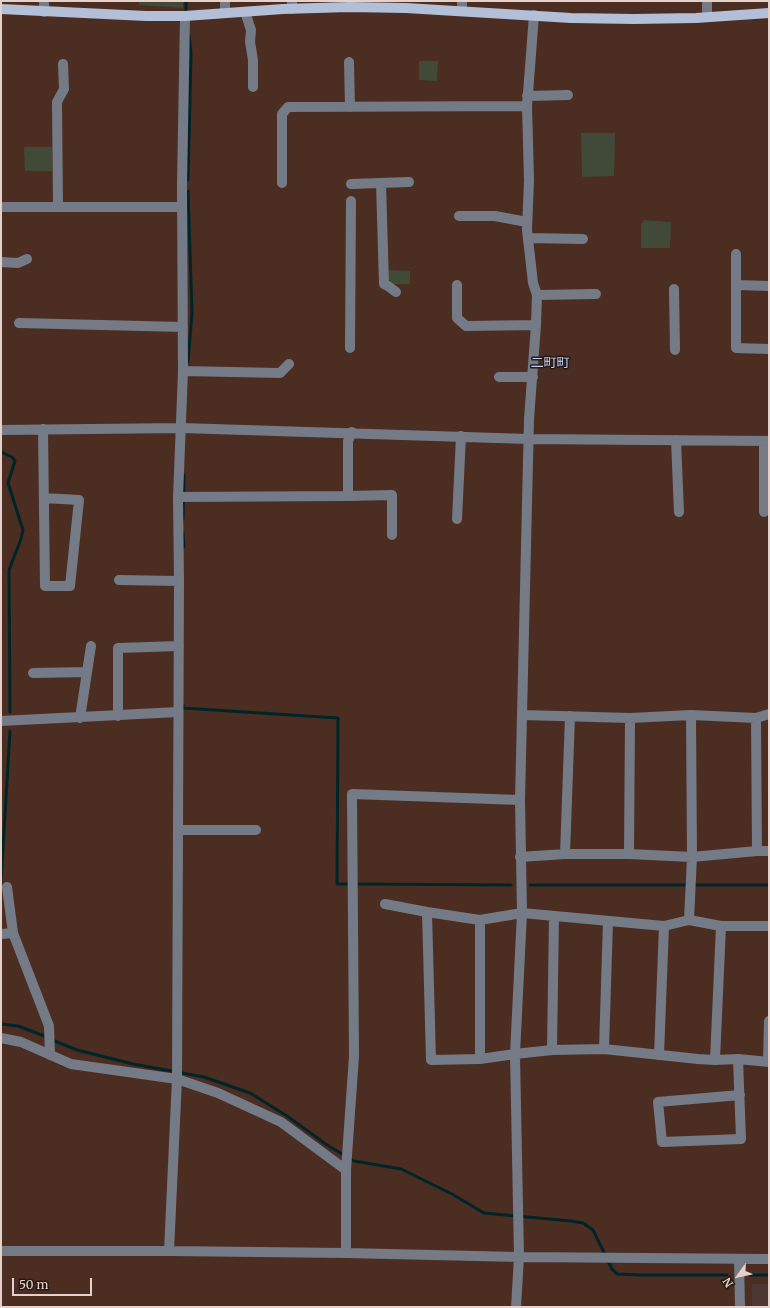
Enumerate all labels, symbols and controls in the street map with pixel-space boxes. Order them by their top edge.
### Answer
district label: 二町町 [531,355,569,371]
north arrow [718,1256,758,1296]
scale bar [14,1270,94,1296]
text: N [720,1275,736,1290]
text: 50 m [19,1277,48,1292]

